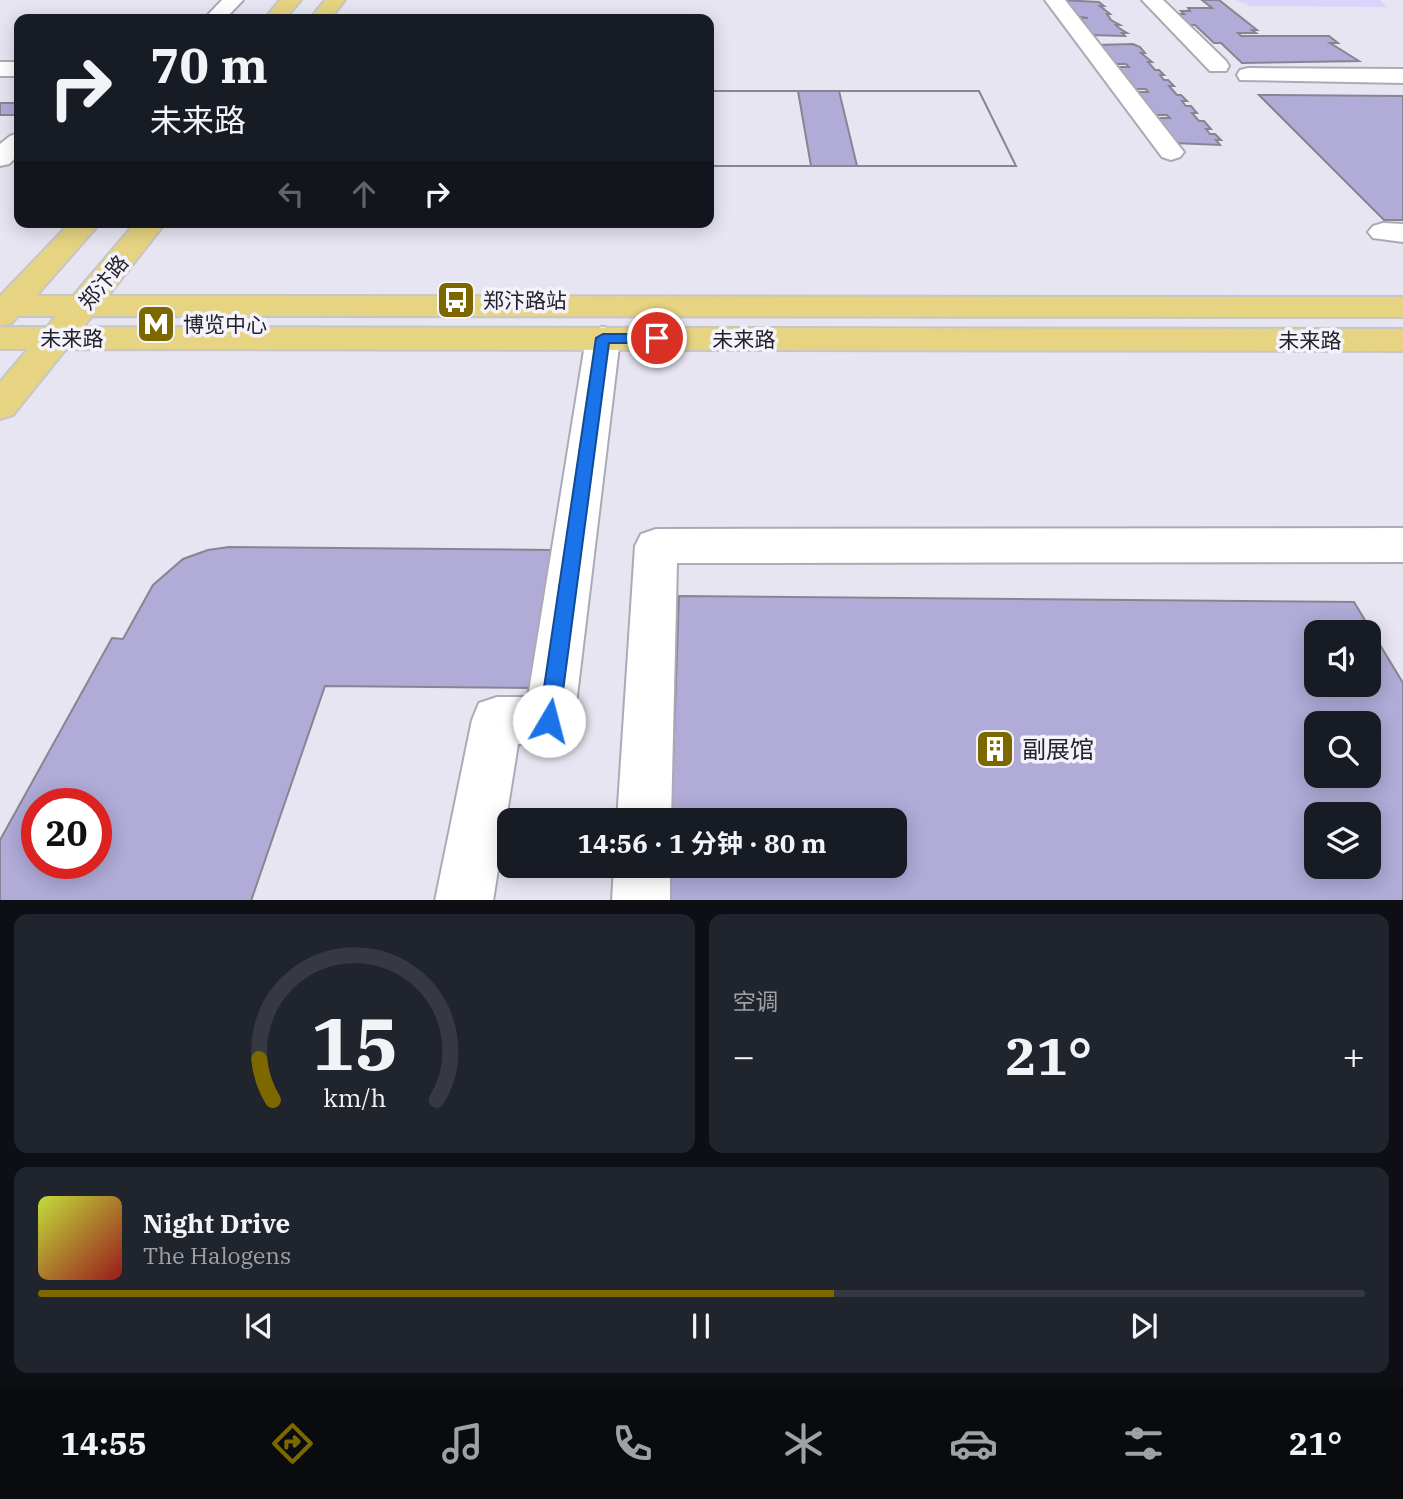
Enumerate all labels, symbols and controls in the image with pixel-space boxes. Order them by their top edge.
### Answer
text: 70 m [150,33,268,96]
icon: right [35,42,126,133]
text: 未来路 [150,99,246,141]
icon: left [272,175,310,213]
icon: ahead [345,175,383,213]
icon: right [418,175,456,213]
street label: 郑汴路 [72,249,134,315]
bus stop icon: 郑汴路站 [435,279,477,321]
place label: 郑汴路站 [483,286,567,314]
metro station icon: 博览中心 [135,303,177,345]
pin [627,308,687,368]
place label: 博览中心 [183,310,267,338]
icon: arrive [638,319,676,357]
street label: 未来路 [41,324,104,352]
street label: 未来路 [713,325,776,353]
street label: 未来路 [1279,326,1342,354]
map controls [1304,620,1381,879]
button: sound [1304,620,1381,697]
position arrow [512,684,586,758]
button: search [1304,711,1381,788]
building icon: 副展馆 [974,728,1016,770]
place label: 副展馆 [1022,733,1094,765]
speed limit sign: 20 [21,788,112,879]
button: layers [1304,802,1381,879]
text: 14:56 · 1 分钟 · 80 m [577,826,827,860]
text: 空调 [733,986,779,1016]
text: 15 [311,995,398,1090]
text: 21° [1005,1022,1092,1089]
text: − [733,1031,755,1080]
text: + [1342,1031,1365,1080]
text: km/h [323,1080,386,1113]
text: Night Drive [143,1206,290,1240]
text: The Halogens [143,1240,291,1270]
icon: previous [240,1307,278,1345]
icon: pause [682,1307,720,1345]
icon: next [1125,1307,1163,1345]
icon: directions [268,1419,317,1468]
icon: music [438,1419,487,1468]
icon: phone [608,1419,657,1468]
icon: climate [779,1419,828,1468]
icon: car [949,1419,998,1468]
icon: filters [1119,1419,1168,1468]
text: 14:55 [61,1422,147,1464]
text: 21° [1289,1422,1342,1464]

